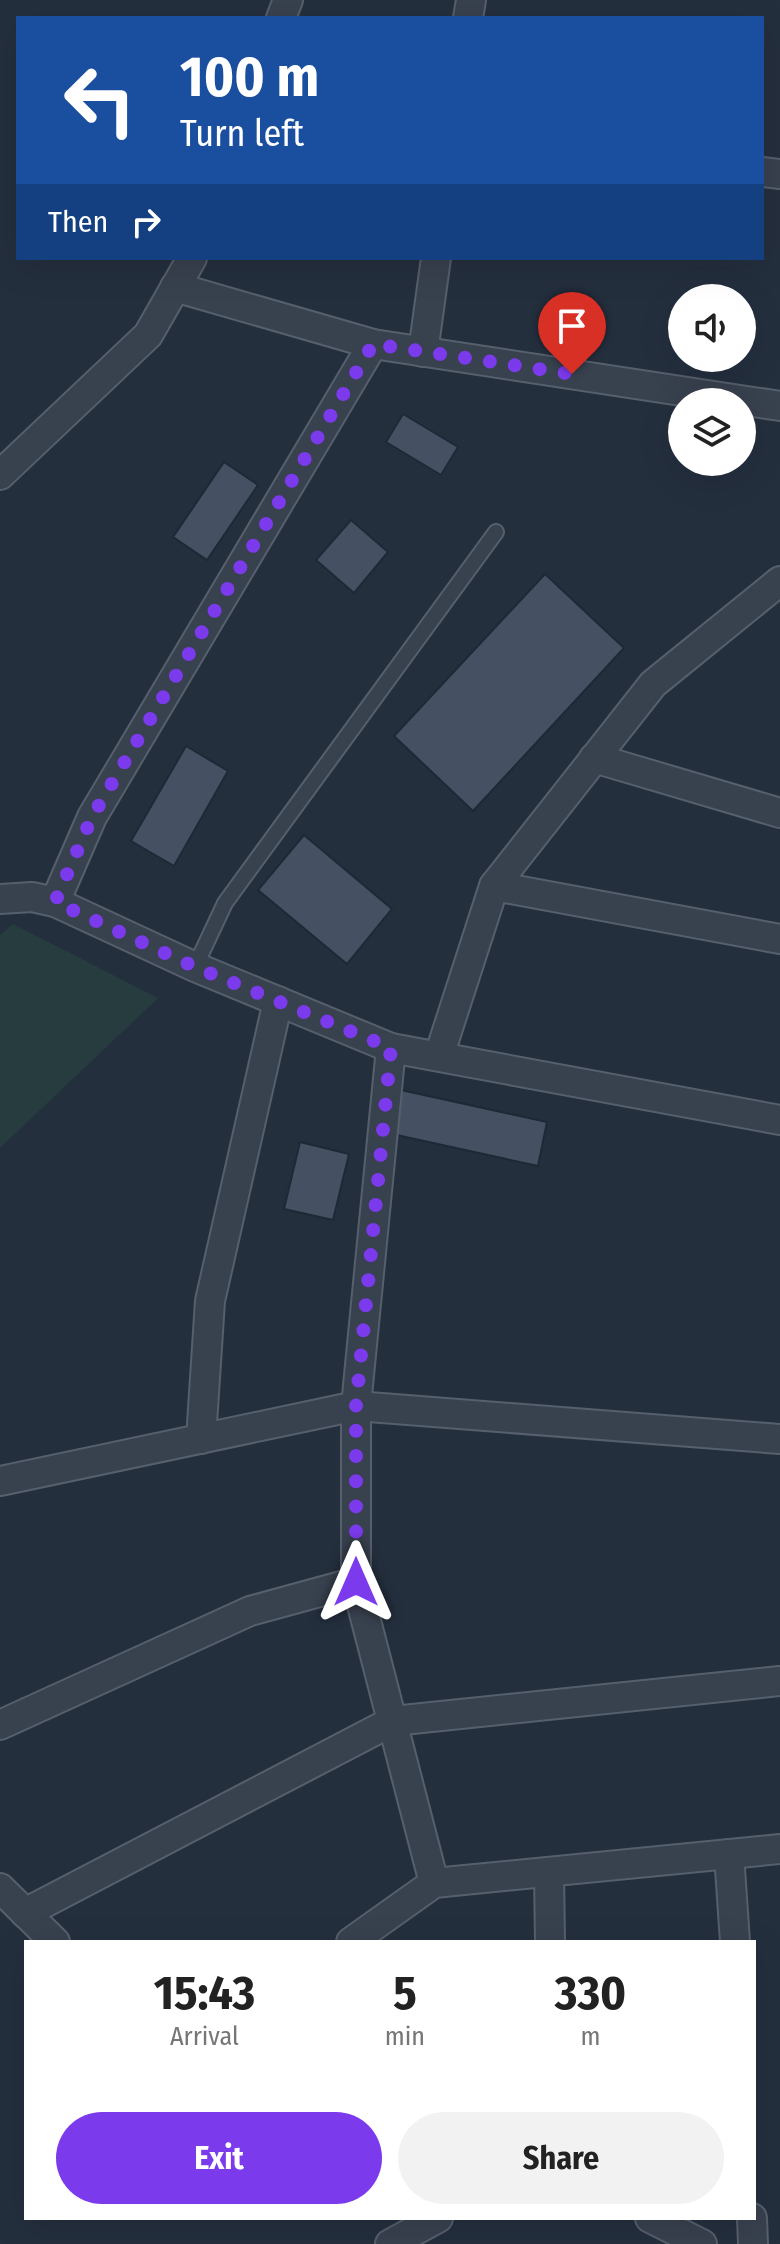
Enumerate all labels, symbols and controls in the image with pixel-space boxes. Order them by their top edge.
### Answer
text: 100 m [180,44,319,111]
icon: left [48,48,152,152]
text: Turn left [180,112,304,156]
icon: right [124,200,168,244]
text: Then [48,204,108,240]
map controls [668,284,756,476]
button: sound [668,284,756,372]
pin [538,292,606,374]
icon: arrive [550,304,594,348]
button: layers [668,388,756,476]
position arrow [314,1540,398,1624]
text: 15:43 [154,1964,255,2022]
text: 5 [393,1964,417,2022]
text: 330 [555,1964,626,2022]
text: Arrival [170,2021,239,2052]
text: min [385,2021,425,2052]
text: m [581,2021,601,2052]
button: Exit [56,2112,382,2204]
button: Share [398,2112,724,2204]

